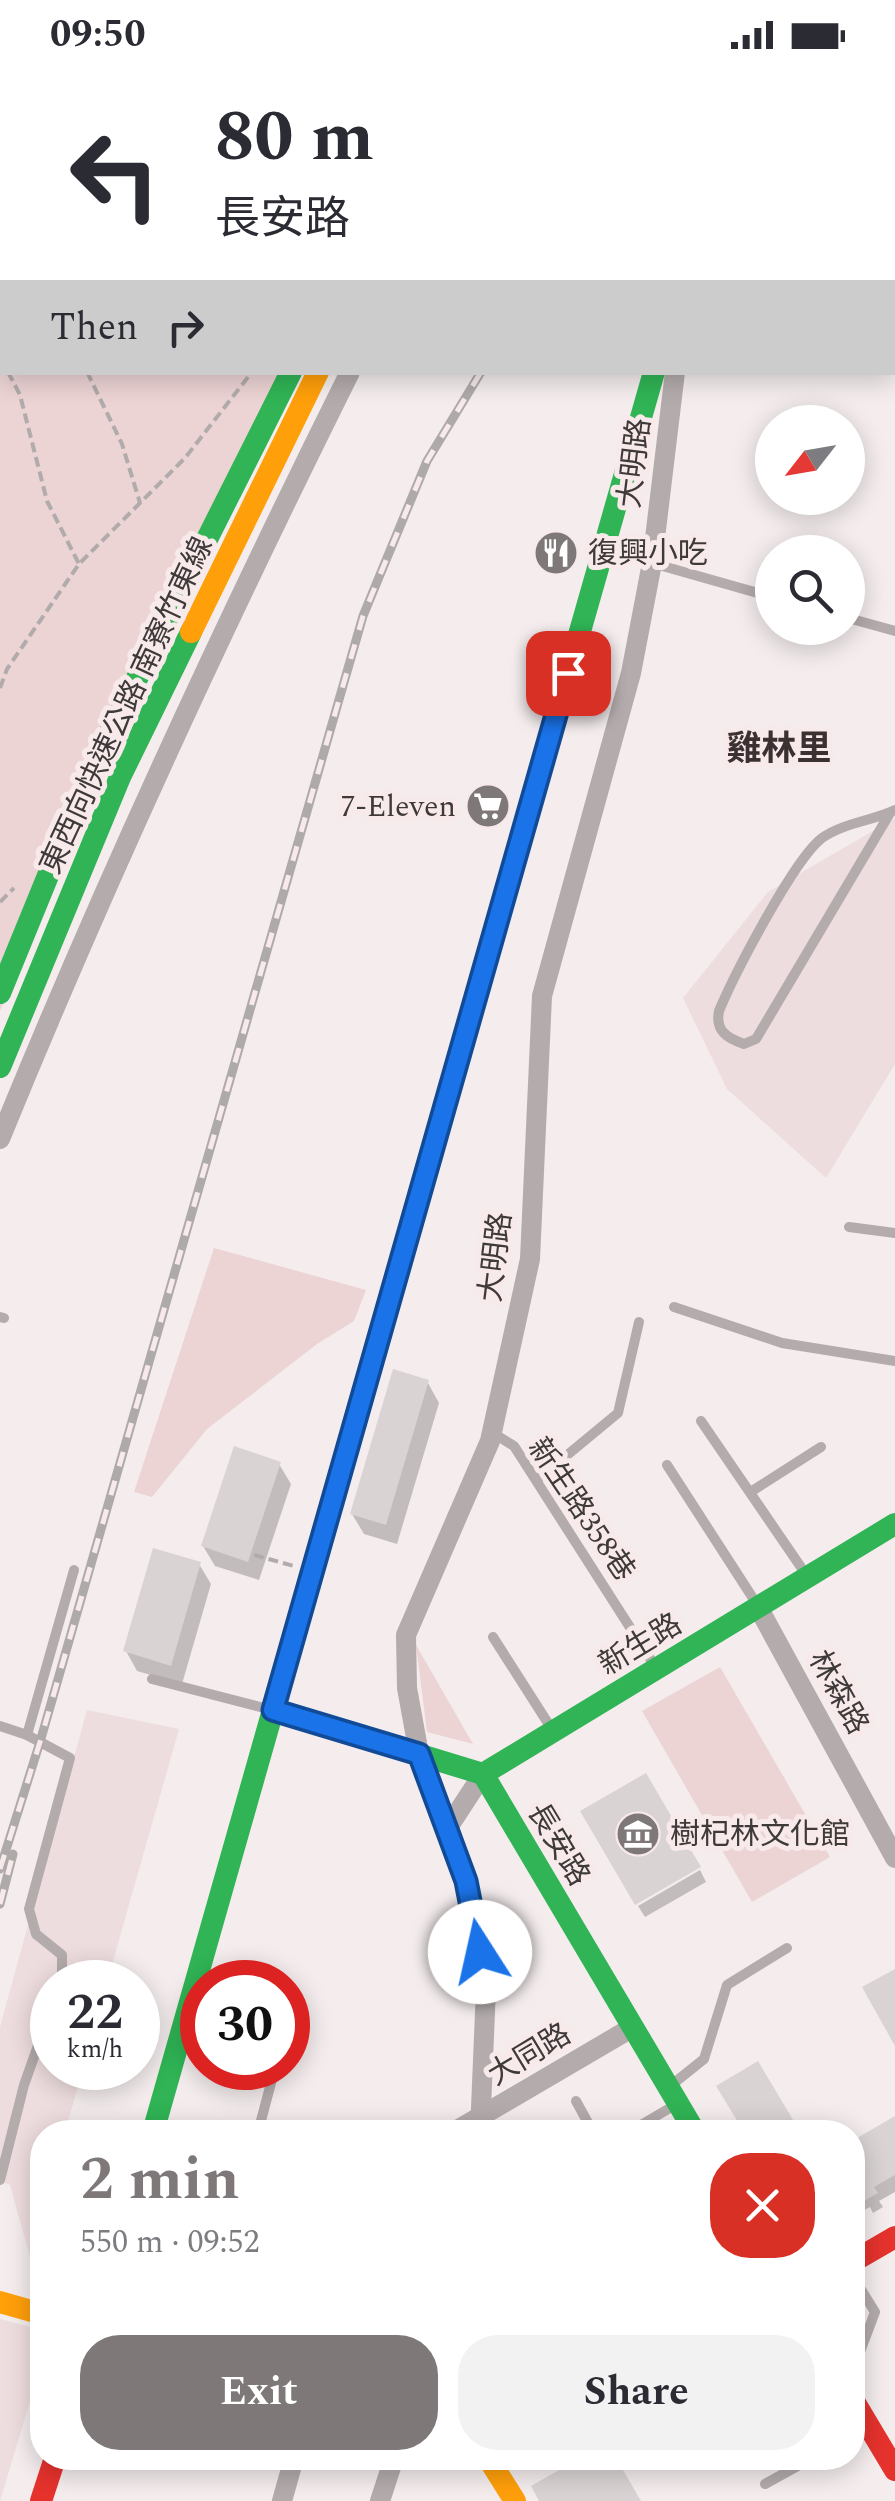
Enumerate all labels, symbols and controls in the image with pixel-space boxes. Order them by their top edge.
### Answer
text: 09:50 [50,6,145,64]
text: 80 m [215,85,374,191]
icon: left [50,110,180,240]
text: 長安路 [215,185,350,254]
text: Then [50,299,138,357]
icon: right [158,300,213,355]
north arrow [755,405,865,515]
map controls [755,405,865,645]
street label: 大明路 [607,416,663,511]
street label: 東西向快速公路 南寮竹東線 [28,529,225,882]
restaurant icon: 復興小吃 [533,530,579,576]
place label: 復興小吃 [588,531,708,577]
button: search [755,535,865,645]
pin [526,631,611,716]
icon: arrive [541,646,596,701]
district label: 雞林里 [726,723,832,776]
supermarket icon: 7-Eleven [465,783,511,829]
place label: 7-Eleven [340,784,456,830]
street label: 大明路 [468,1210,524,1305]
street label: 新生路358巷 [516,1428,646,1591]
street label: 新生路 [590,1602,691,1688]
street label: 林森路 [796,1642,880,1743]
street label: 長安路 [515,1794,601,1895]
museum icon: 樹杞林文化館 [615,1811,661,1857]
place label: 樹杞林文化館 [670,1812,850,1858]
position arrow [428,1900,532,2004]
speed limit sign: 30 [180,1960,310,2090]
text: 22 [67,1975,123,2051]
street label: 大同路 [479,2012,580,2098]
text: km/h [67,2031,123,2069]
text: 2 min [80,2134,240,2226]
button: close [710,2153,815,2258]
text: 550 m · 09:52 [80,2218,260,2267]
button: Exit [80,2335,438,2450]
button: Share [458,2335,815,2450]

